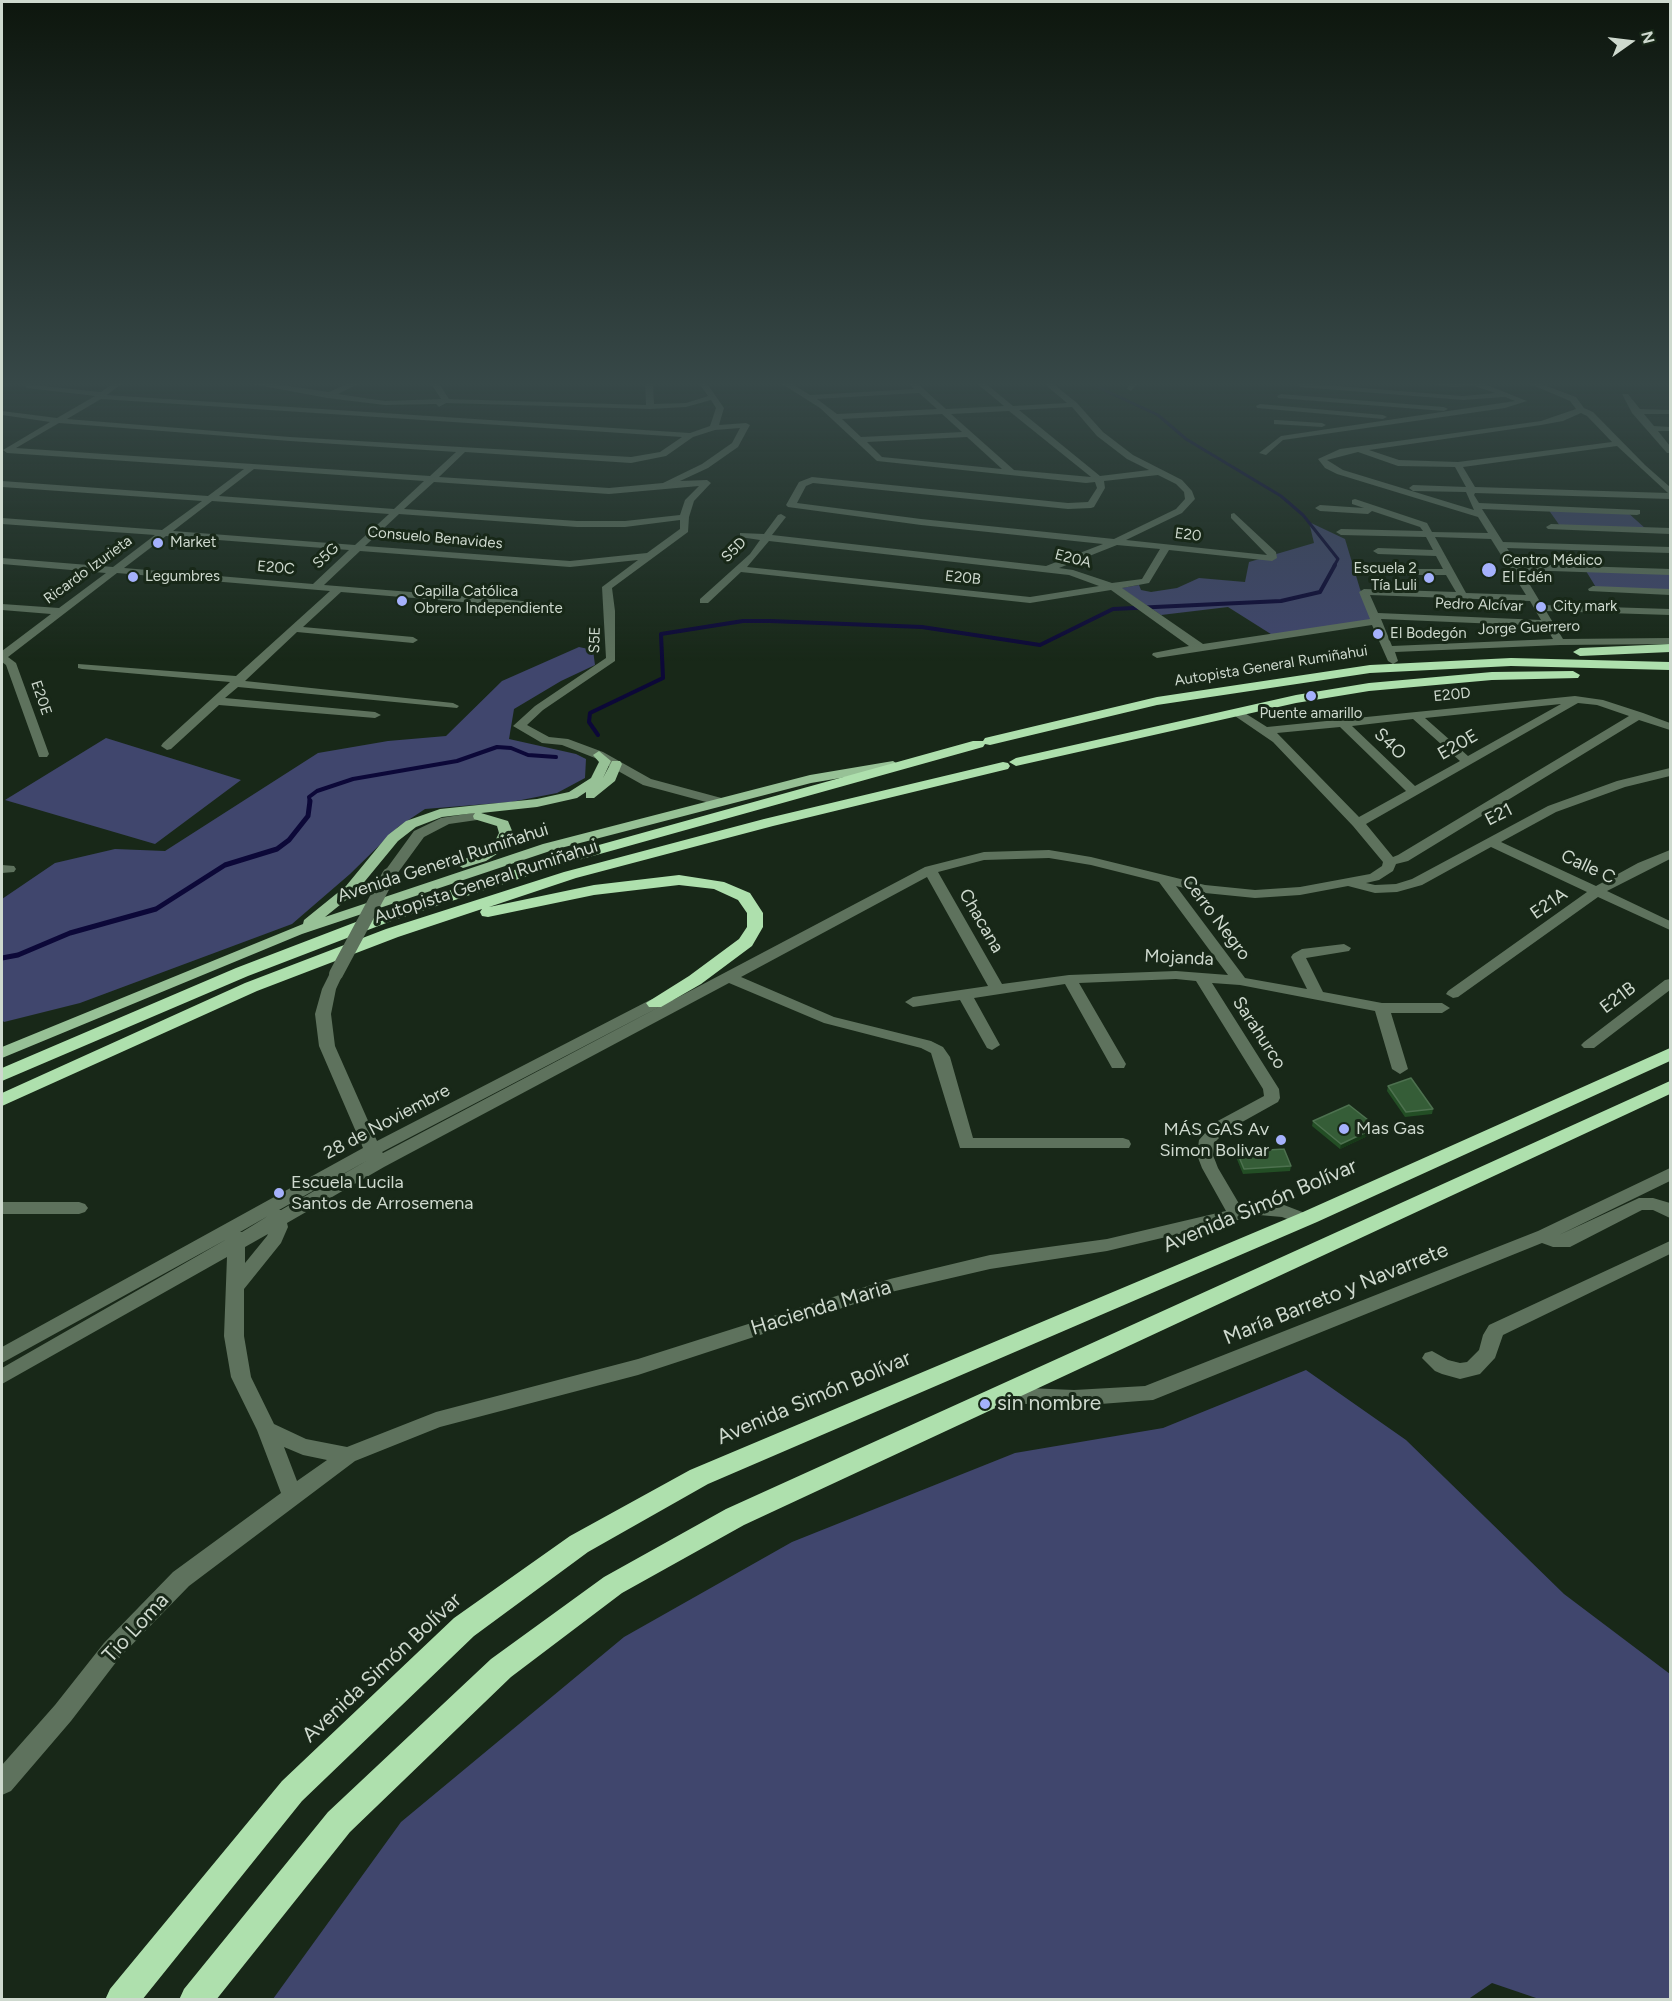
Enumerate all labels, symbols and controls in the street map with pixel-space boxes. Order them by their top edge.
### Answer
north arrow [1600,12,1660,72]
text: N [1637,29,1659,46]
street label: Consuelo Benavides [367,523,503,553]
street label: E20 [1174,524,1202,546]
street label: Ricardo Izurieta [40,532,136,608]
place label: Market [170,534,216,552]
street label: S5D [718,534,750,566]
marker: Market [151,536,165,550]
street label: S5G [309,539,343,573]
street label: E20A [1053,546,1093,572]
place label: Centro Médico El Edén [1502,552,1602,587]
street label: E20C [256,557,296,579]
place label: Escuela 2 Tía Luli [1353,560,1417,595]
marker: Centro Médico El Edén [1480,561,1498,579]
street label: E20B [944,567,982,589]
place label: Legumbres [145,568,220,586]
marker: Legumbres [126,570,140,584]
marker: Escuela 2 Tía Luli [1422,571,1436,585]
place label: Capilla Católica Obrero Independiente [414,583,563,618]
marker: Capilla Católica Obrero Independiente [395,594,409,608]
street label: Pedro Alcívar [1435,594,1523,616]
place label: City mark [1553,598,1617,616]
marker: City mark [1534,600,1548,614]
street label: Jorge Guerrero [1478,617,1580,639]
place label: El Bodegón [1390,625,1467,643]
street label: S5E [586,626,604,654]
marker: El Bodegón [1371,627,1385,641]
street label: Autopista General Rumiñahui [1173,642,1369,690]
street label: E20E [27,678,55,718]
street label: E20D [1433,684,1471,706]
marker: Puente amarillo [1304,689,1318,703]
place label: Puente amarillo [1260,705,1362,723]
street label: S4O [1369,724,1411,764]
street label: E20E [1434,725,1482,765]
street label: E21 [1482,799,1516,831]
street label: Avenida General Rumiñahui [335,819,551,907]
street label: Autopista General Rumiñahui [371,836,601,928]
street label: Calle C [1557,845,1619,889]
street label: Cerro Negro [1177,871,1255,965]
street label: E21A [1526,884,1572,924]
street label: Chacana [954,885,1008,957]
street label: Mojanda [1144,945,1214,971]
street label: E21B [1596,978,1640,1018]
street label: Sarahurco [1228,993,1290,1073]
street label: 28 de Noviembre [320,1080,454,1164]
place label: Mas Gas [1356,1118,1424,1140]
place label: MÁS GAS Av Simon Bolivar [1160,1119,1269,1162]
marker: Mas Gas [1337,1122,1351,1136]
marker: MÁS GAS Av Simon Bolivar [1274,1133,1288,1147]
street label: Avenida Simón Bolívar [1159,1154,1361,1258]
place label: Escuela Lucila Santos de Arrosemena [291,1172,474,1214]
marker: Escuela Lucila Santos de Arrosemena [272,1186,286,1200]
street label: María Barreto y Navarrete [1220,1237,1452,1351]
street label: Hacienda Maria [748,1275,894,1341]
street label: Avenida Simón Bolívar [713,1346,915,1450]
place label: sin nombre [997,1391,1101,1417]
marker: sin nombre [978,1397,992,1411]
street label: Tio Loma [98,1588,174,1668]
street label: Avenida Simón Bolívar [297,1588,467,1748]

